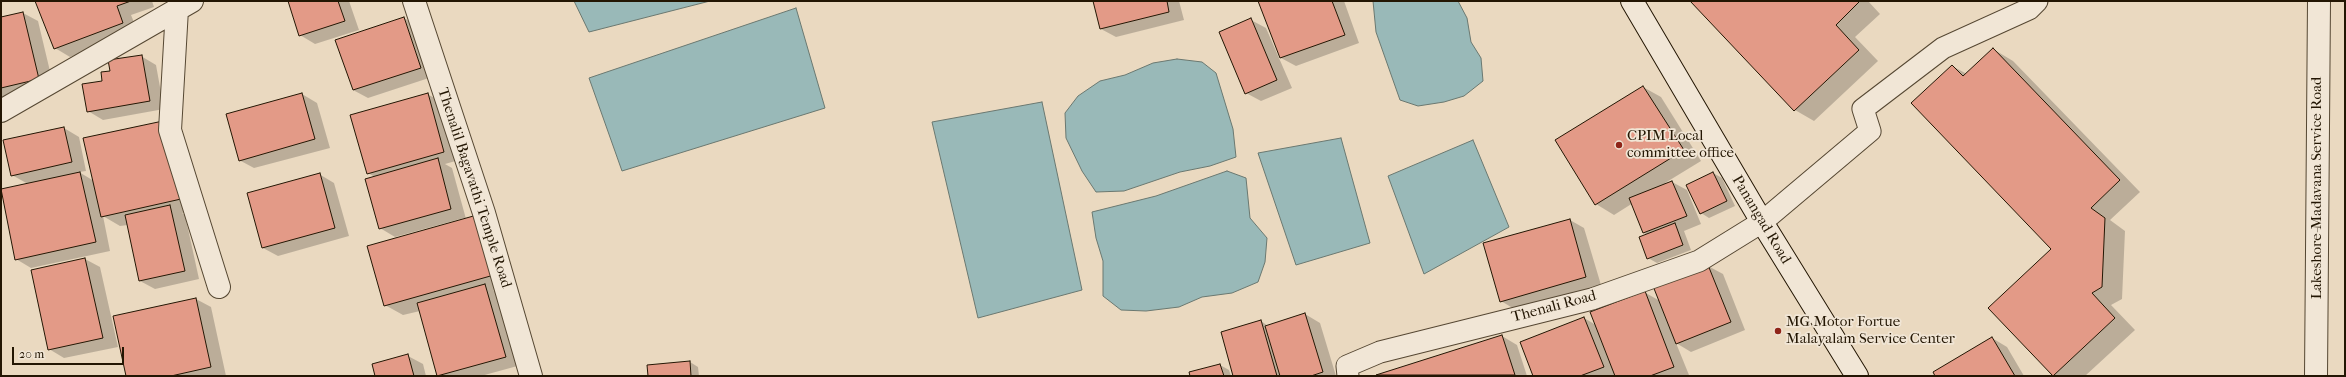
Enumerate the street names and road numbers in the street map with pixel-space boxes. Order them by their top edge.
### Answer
street label: Lakeshore-Madavana Service Road [2308,77,2326,299]
street label: Thenalil Bagavathi Temple Road [433,86,515,290]
street label: Panangad Road [1728,173,1794,267]
street label: Thenali Road [1510,287,1598,327]

